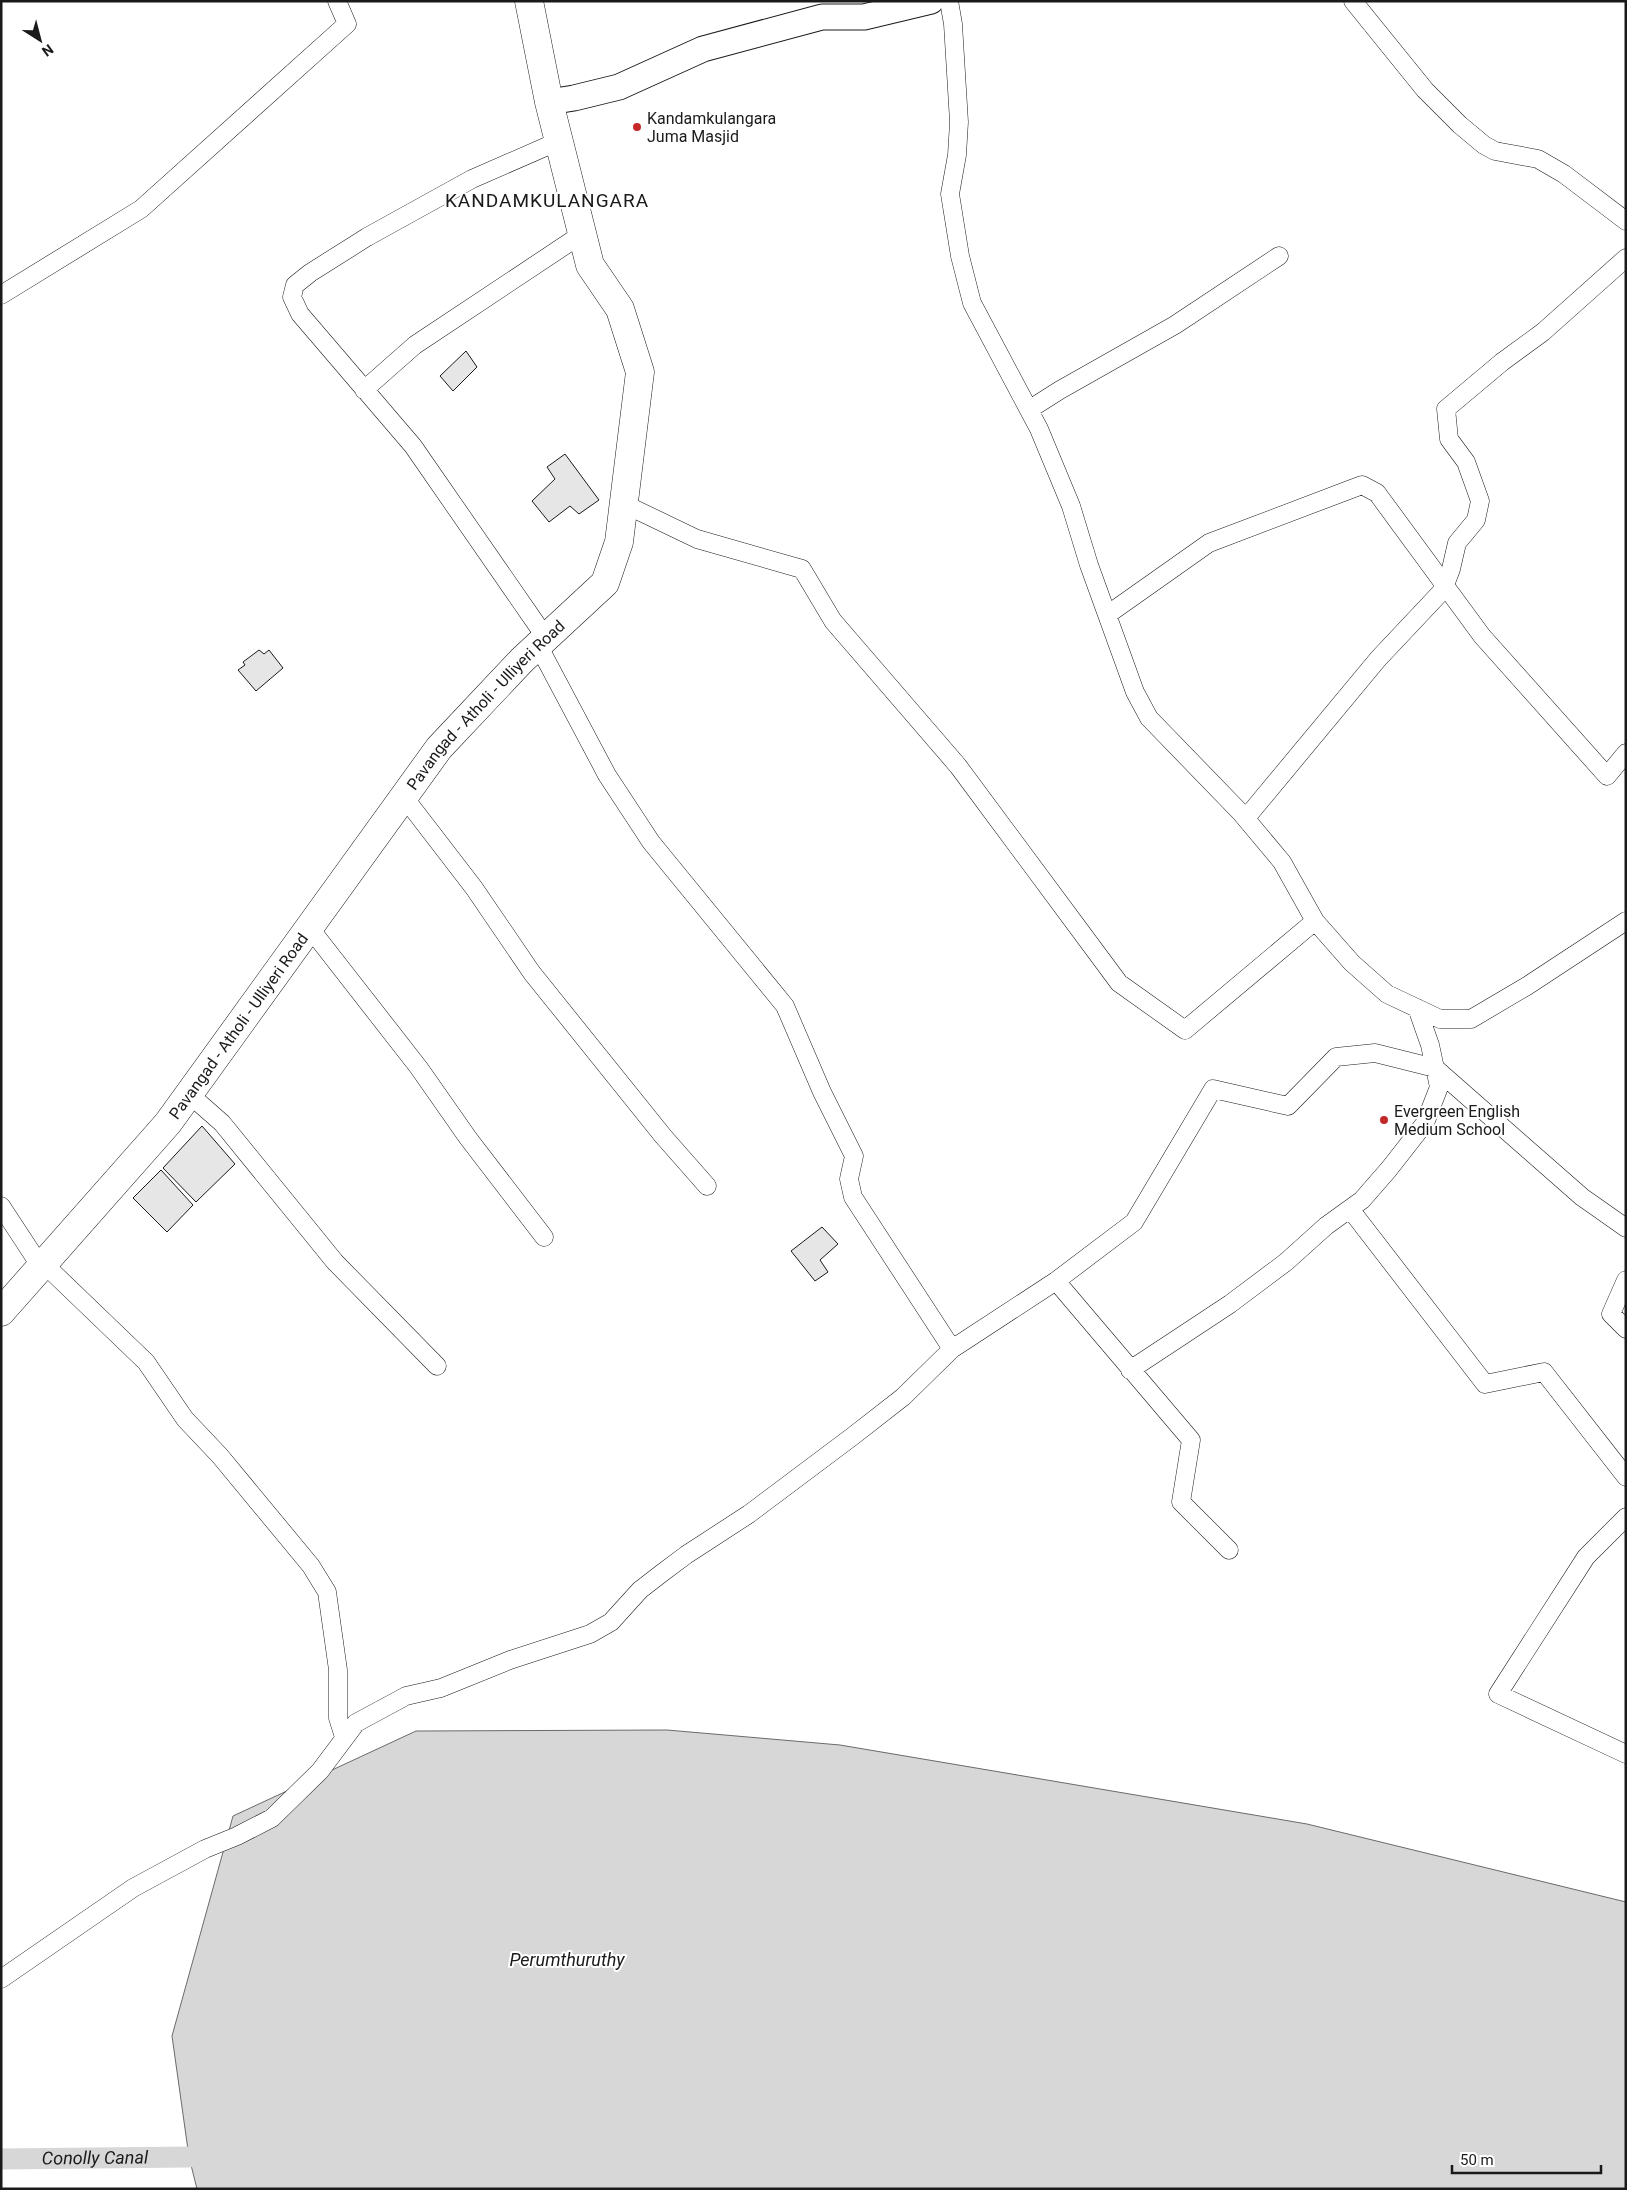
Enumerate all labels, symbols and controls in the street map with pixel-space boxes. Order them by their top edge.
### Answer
north arrow [15,15,65,65]
text: N [39,41,56,60]
place label: Kandamkulangara Juma Masjid [647,109,776,146]
marker: Kandamkulangara Juma Masjid [631,121,643,133]
district label: KANDAMKULANGARA [445,189,649,212]
street label: Pavangad - Atholi - Ulliyeri Road [403,616,569,794]
street label: Pavangad - Atholi - Ulliyeri Road [165,930,312,1123]
place label: Evergreen English Medium School [1394,1102,1520,1139]
marker: Evergreen English Medium School [1378,1114,1390,1126]
water label: Perumthuruthy [509,1949,625,1970]
scale bar [1452,2142,1601,2174]
water label: Conolly Canal [42,2146,149,2169]
text: 50 m [1460,2151,1494,2169]

